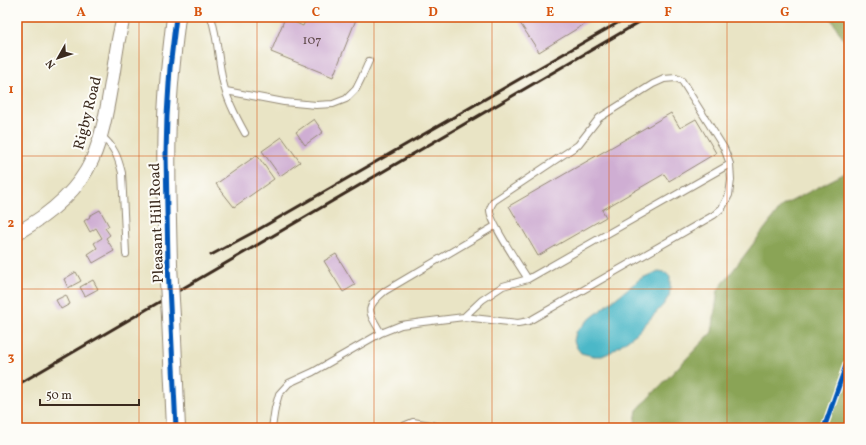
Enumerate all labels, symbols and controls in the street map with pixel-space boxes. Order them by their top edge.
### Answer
text: A [76,4,86,22]
text: B [194,4,203,22]
text: C [312,4,320,22]
text: D [428,4,438,22]
text: E [546,4,554,22]
text: F [664,4,672,22]
text: G [780,4,790,22]
house number: 107 [302,32,322,50]
north arrow [38,38,78,78]
text: N [43,56,60,71]
street label: Rigby Road [69,74,108,152]
text: 1 [8,81,14,99]
street label: Pleasant Hill Road [145,162,170,284]
text: 2 [8,215,15,233]
text: 3 [8,349,15,367]
scale bar [40,381,139,407]
text: 50 m [46,388,72,404]

